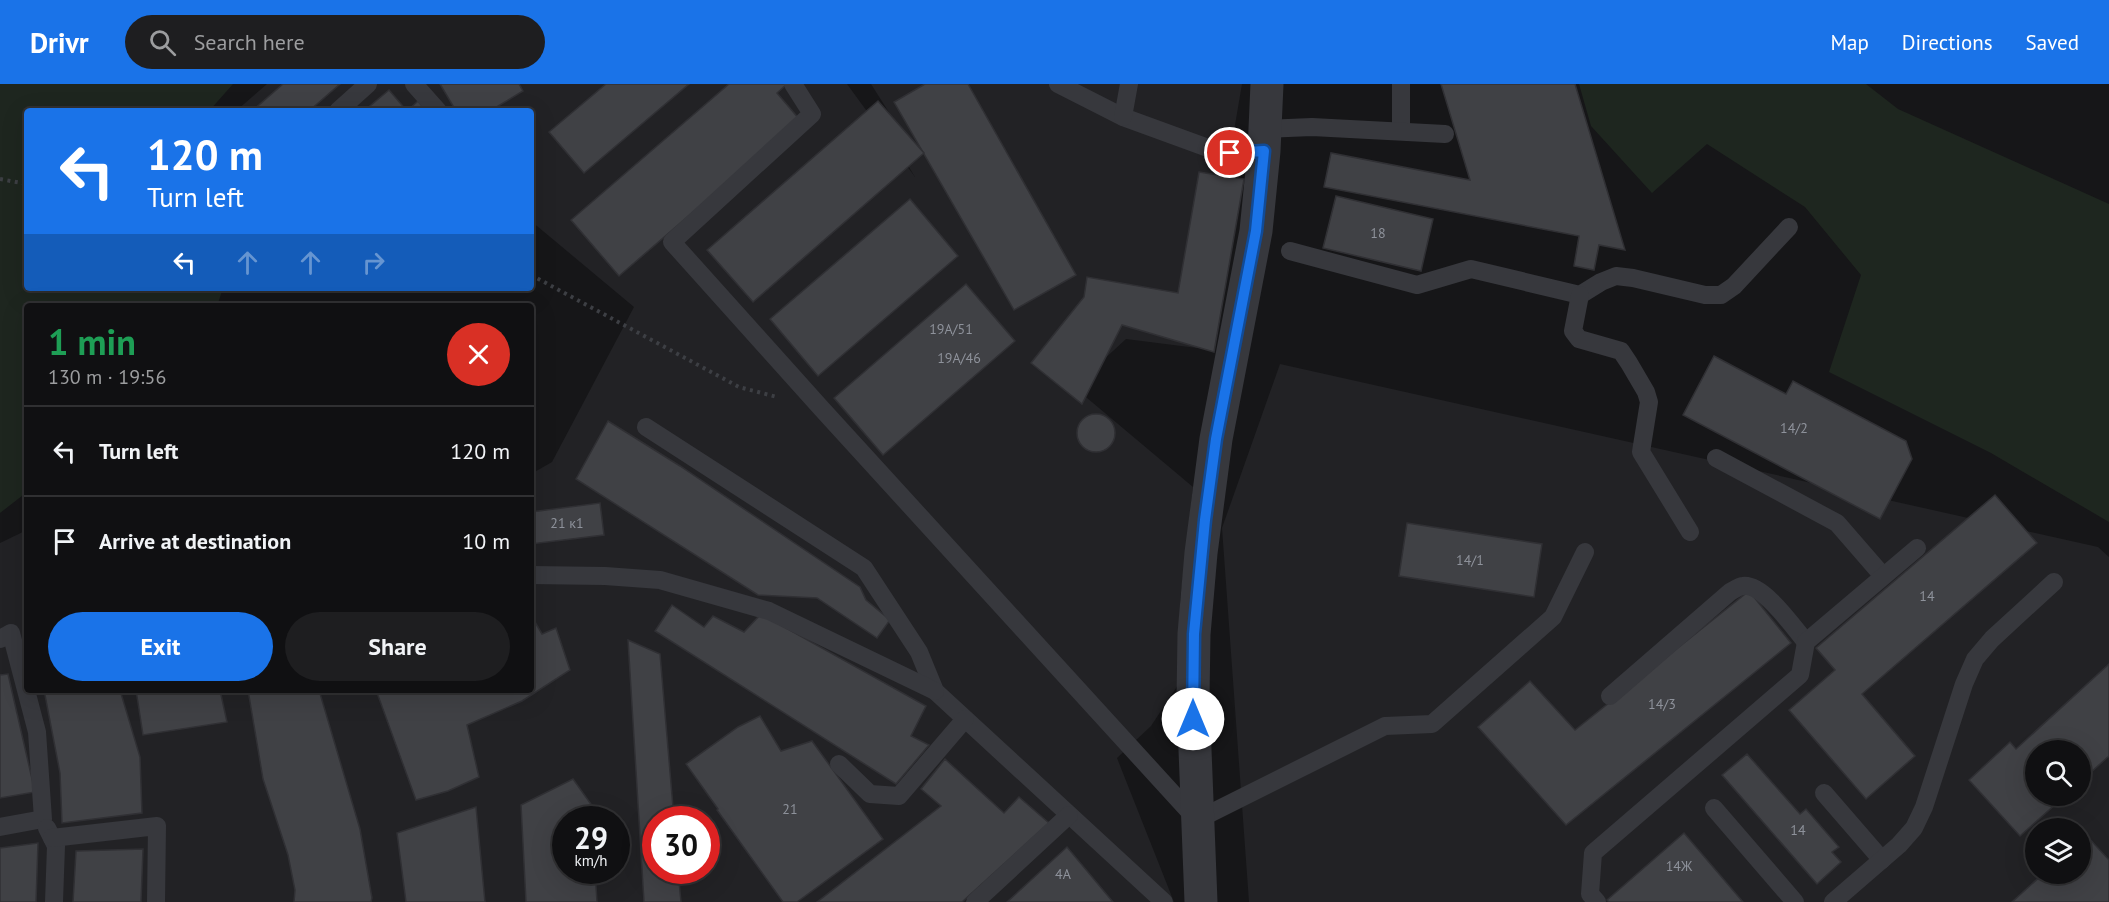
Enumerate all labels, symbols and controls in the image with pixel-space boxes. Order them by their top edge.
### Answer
search box [125,15,545,69]
text: Drivr [30,24,89,61]
icon: search [146,26,179,59]
text: Search here [194,28,305,56]
text: Map [1830,29,1869,56]
text: Directions [1902,29,1993,56]
text: Saved [2026,29,2079,56]
text: 120 m [147,127,263,182]
pin [1204,127,1255,178]
icon: left [48,132,126,210]
icon: arrive [1213,136,1246,169]
text: Turn left [147,180,244,214]
house number: 18 [1370,224,1386,242]
icon: left [168,246,201,279]
icon: ahead [231,246,264,279]
icon: ahead [294,246,327,279]
icon: right [357,246,390,279]
text: 1 min [48,318,136,365]
house number: 19А/51 [929,320,973,338]
button: close [447,323,510,386]
house number: 19А/46 [937,349,981,367]
text: 130 m · 19:56 [48,364,166,390]
house number: 14/2 [1780,419,1808,437]
icon: left [48,435,81,468]
text: Turn left [99,437,179,465]
text: 120 m [450,437,510,465]
house number: 21 к1 [550,514,584,532]
icon: arrive [48,525,81,558]
text: Arrive at destination [99,527,291,555]
text: 10 m [462,527,510,555]
house number: 14/1 [1456,551,1484,569]
house number: 14 [1919,587,1935,605]
button: Exit [48,612,273,681]
button: Share [285,612,510,681]
position arrow [1161,687,1225,751]
house number: 14/3 [1648,695,1676,713]
map controls [2025,740,2091,884]
button: search [2025,740,2091,806]
house number: 21 [782,800,798,818]
speed limit sign: 30 [642,806,720,884]
text: 29 [574,818,608,857]
button: layers [2025,818,2091,884]
house number: 14 [1790,821,1806,839]
text: km/h [575,851,607,870]
house number: 14Ж [1666,857,1693,875]
house number: 4А [1055,865,1072,883]

